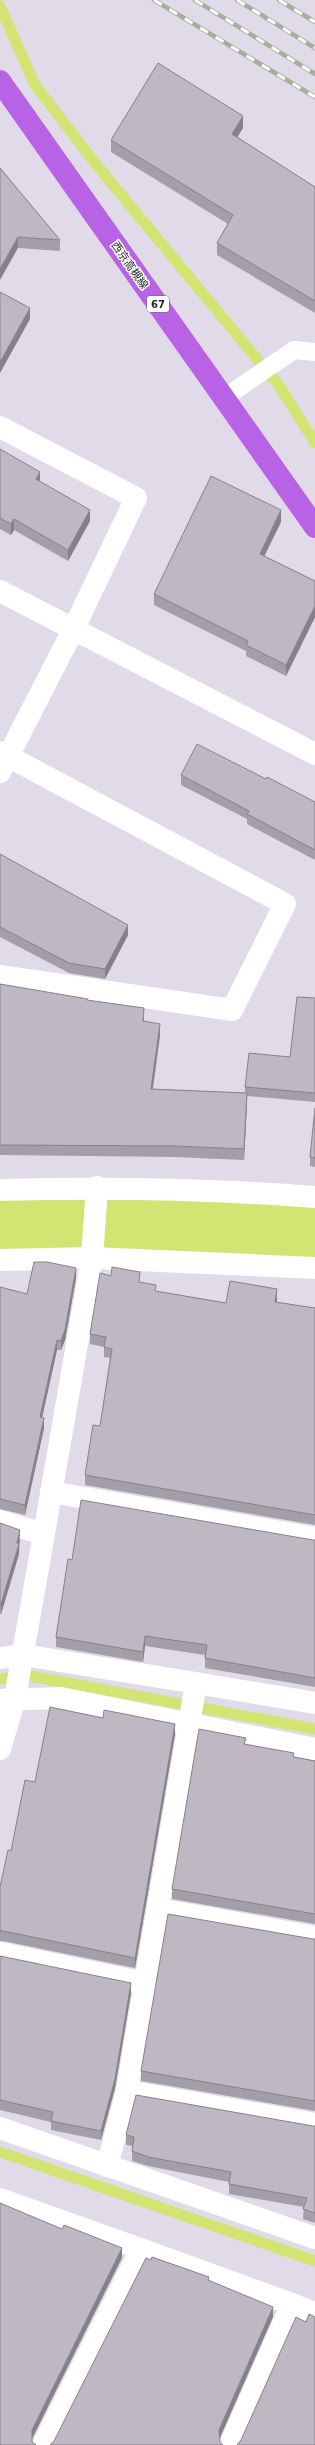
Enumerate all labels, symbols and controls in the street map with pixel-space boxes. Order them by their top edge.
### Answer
street label: 西京高槻線 [108,239,151,292]
road number: 67 [147,296,169,312]

